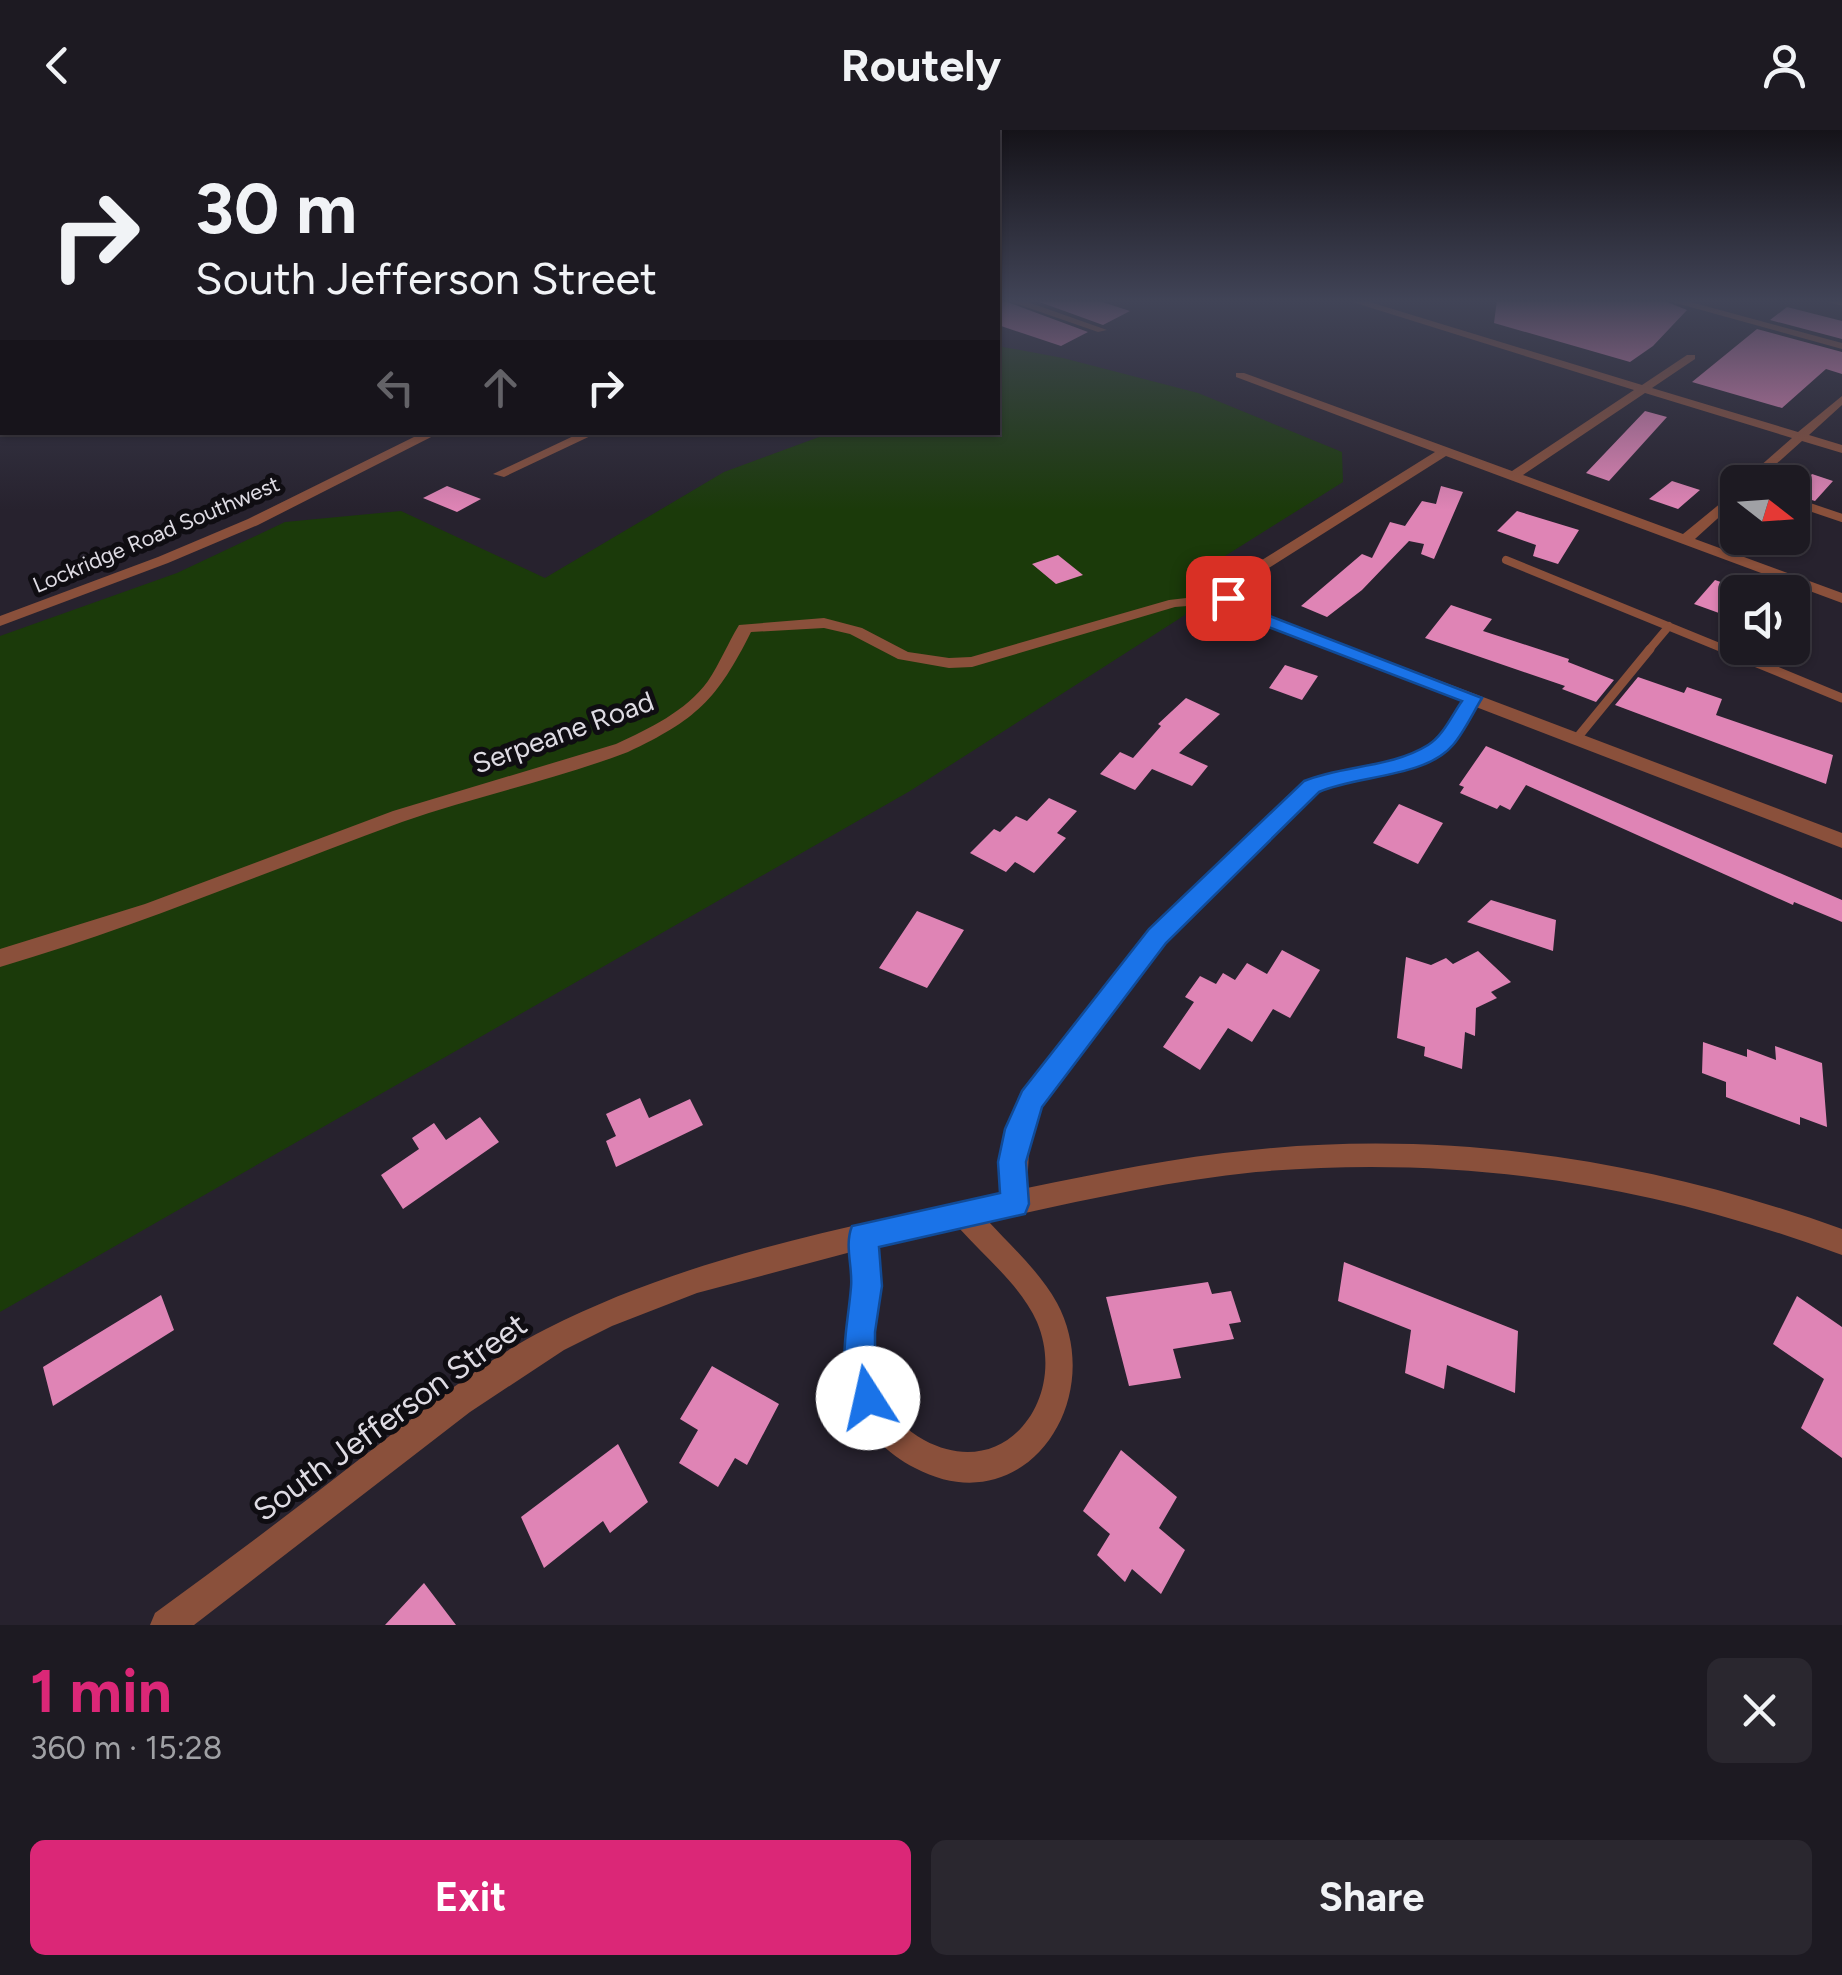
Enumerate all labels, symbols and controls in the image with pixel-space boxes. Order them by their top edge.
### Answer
icon: back [30,38,85,93]
text: Routely [841,38,1001,92]
icon: person [1757,38,1812,93]
text: 30 m [195,166,357,251]
icon: right [30,170,160,300]
text: South Jefferson Street [195,251,657,305]
icon: left [368,360,423,415]
icon: ahead [473,360,528,415]
icon: right [578,360,633,415]
north arrow [1720,465,1810,555]
map controls [1720,465,1810,665]
street label: Lockridge Road Southwest [29,470,284,599]
pin [1186,556,1271,641]
icon: arrive [1201,571,1256,626]
button: sound [1720,575,1810,665]
street label: Serpeane Road [468,683,658,781]
street label: South Jefferson Street [246,1305,534,1529]
position arrow [816,1346,920,1450]
text: 1 min [30,1655,172,1727]
button: close [1707,1658,1812,1763]
text: 360 m · 15:28 [30,1729,222,1767]
button: Exit [30,1840,911,1955]
button: Share [931,1840,1812,1955]

